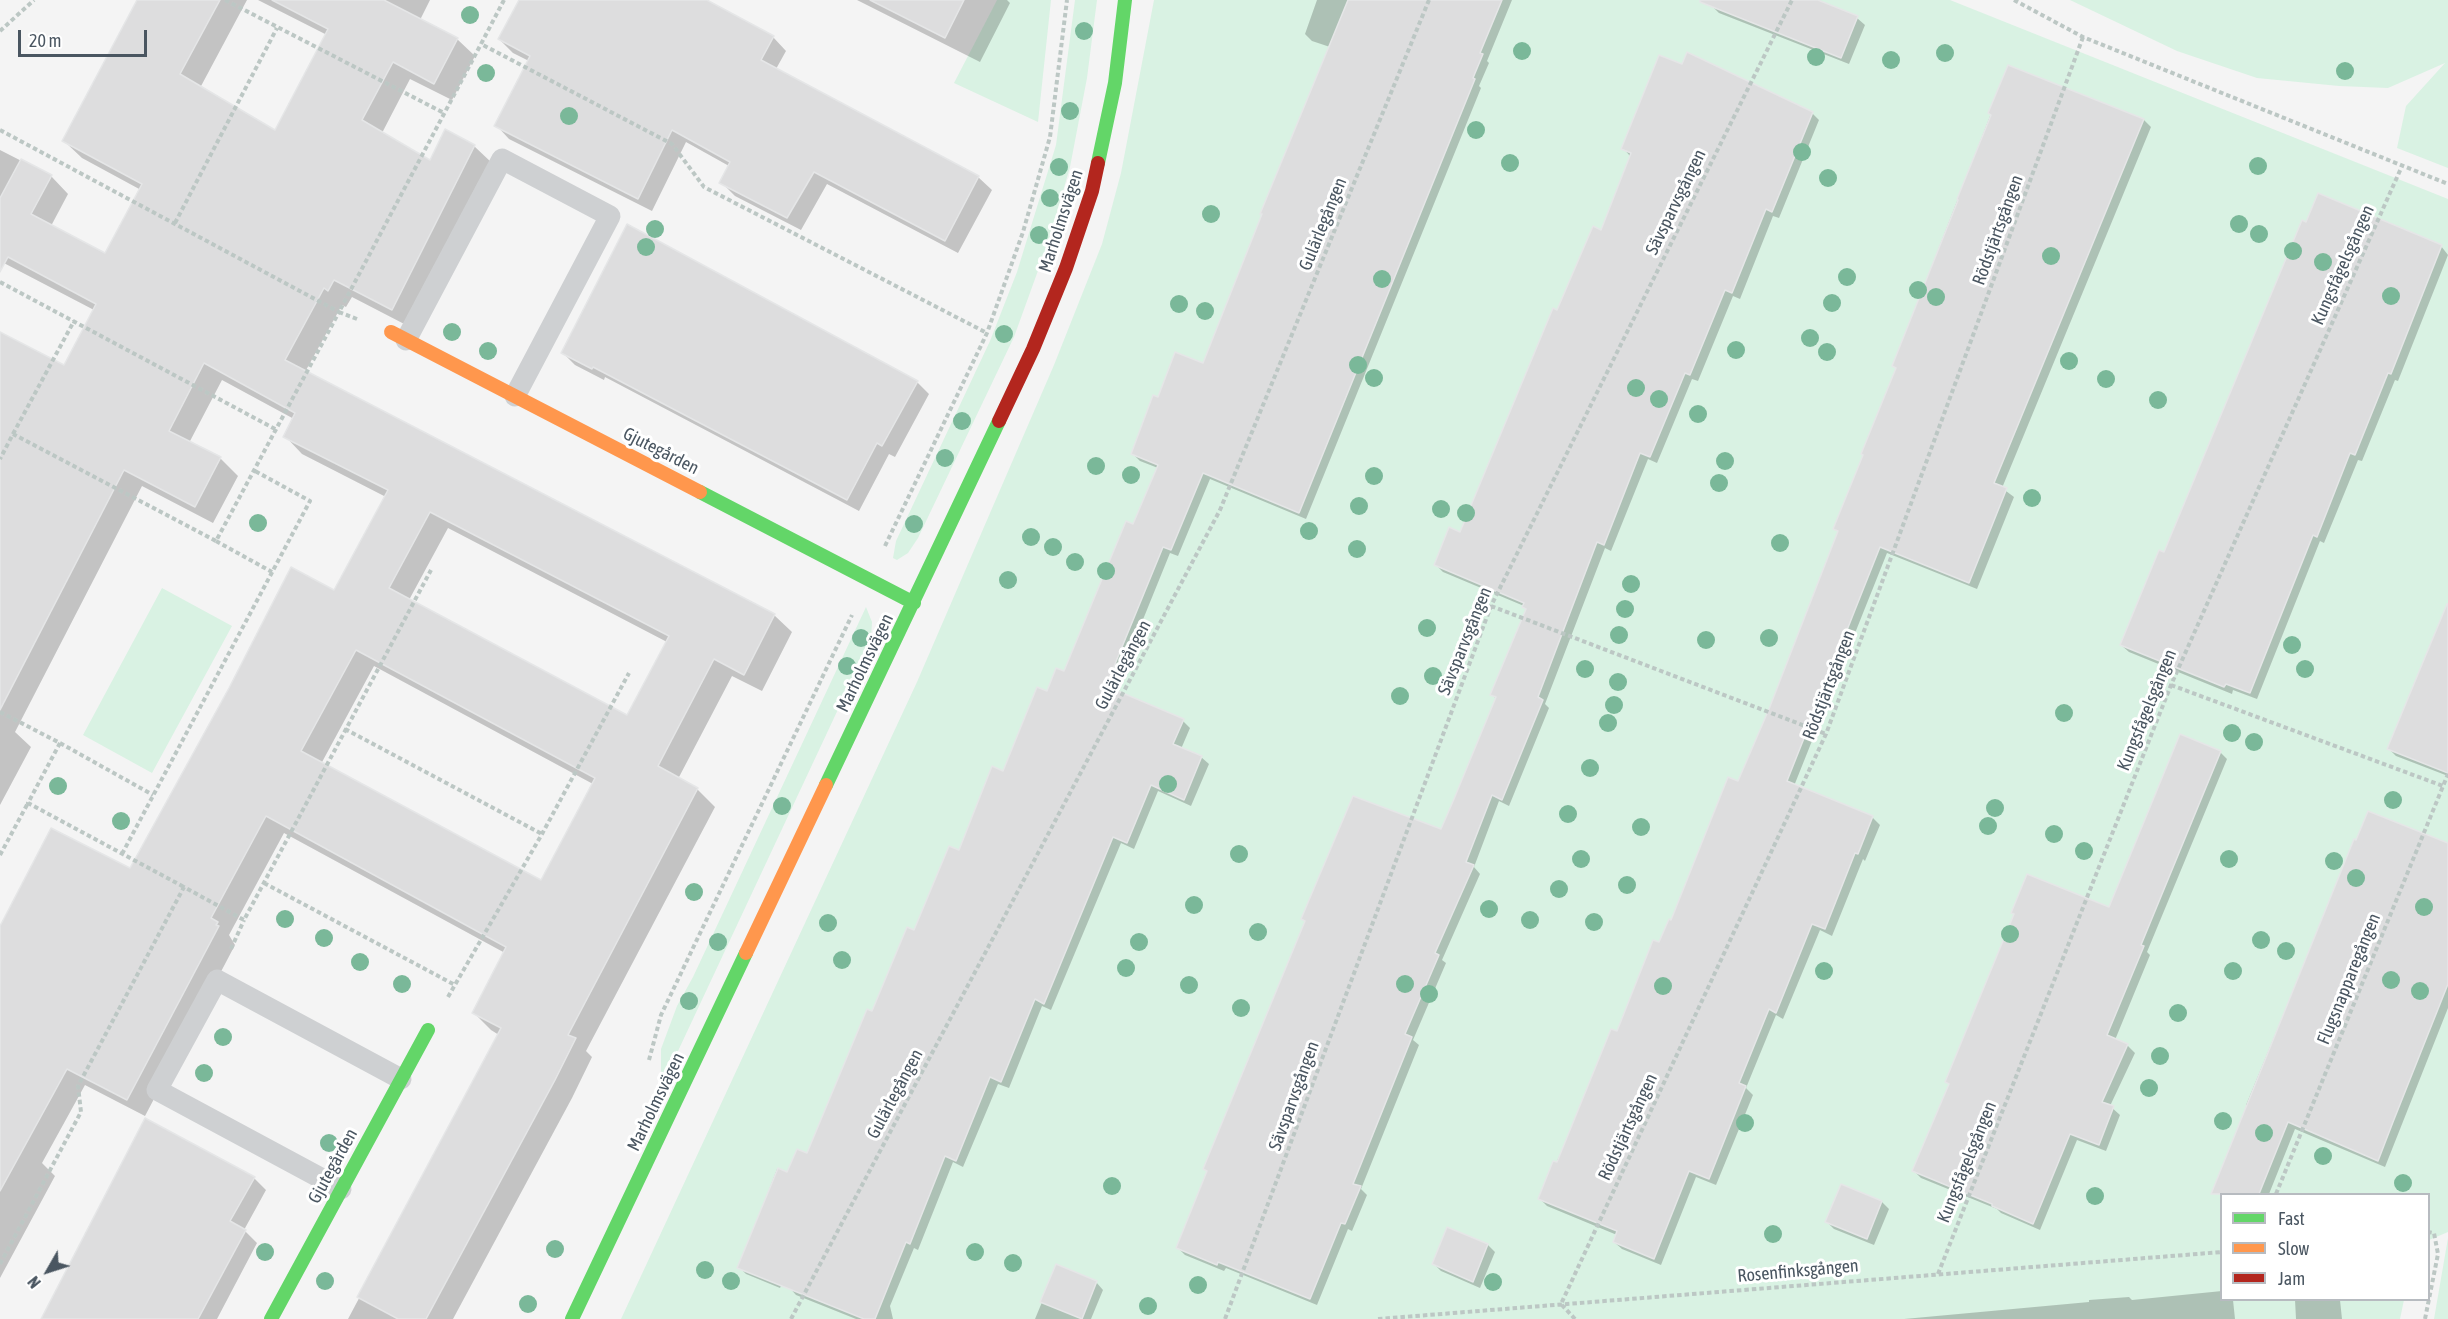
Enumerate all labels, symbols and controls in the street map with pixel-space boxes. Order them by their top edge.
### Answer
scale bar [21,18,150,56]
text: 20 m [29,30,61,51]
street label: Sävsparvsgången [1641,146,1711,258]
street label: Marholmsvägen [1034,167,1088,275]
street label: Rödstjärtsgången [1968,172,2028,288]
street label: Gulärlegången [1295,174,1351,274]
street label: Kungsfågelsgången [2307,202,2379,328]
street label: Gjutegården [620,423,702,479]
street label: Sävsparvsgången [1434,584,1496,698]
street label: Marholmsvägen [832,610,898,716]
street label: Gulärlegången [1090,617,1156,713]
street label: Rödstjärtsgången [1798,627,1860,743]
street label: Kungsfågelsgången [2113,646,2181,774]
street label: Flugsnapparegången [2313,910,2385,1048]
street label: Sävsparvsgången [1264,1039,1324,1153]
street label: Gulärlegången [862,1046,928,1142]
street label: Marholmsvägen [623,1049,689,1155]
street label: Rödstjärtsgången [1594,1070,1662,1184]
street label: Kungsfågelsgången [1933,1098,2001,1226]
street label: Gjutegården [304,1125,362,1207]
legend [2220,1193,2430,1301]
text: Fast [2278,1208,2305,1229]
text: Slow [2278,1238,2309,1259]
north arrow [18,1241,78,1301]
street label: Rosenfinksgången [1736,1255,1860,1287]
text: Jam [2278,1268,2305,1289]
text: N [24,1273,44,1292]

